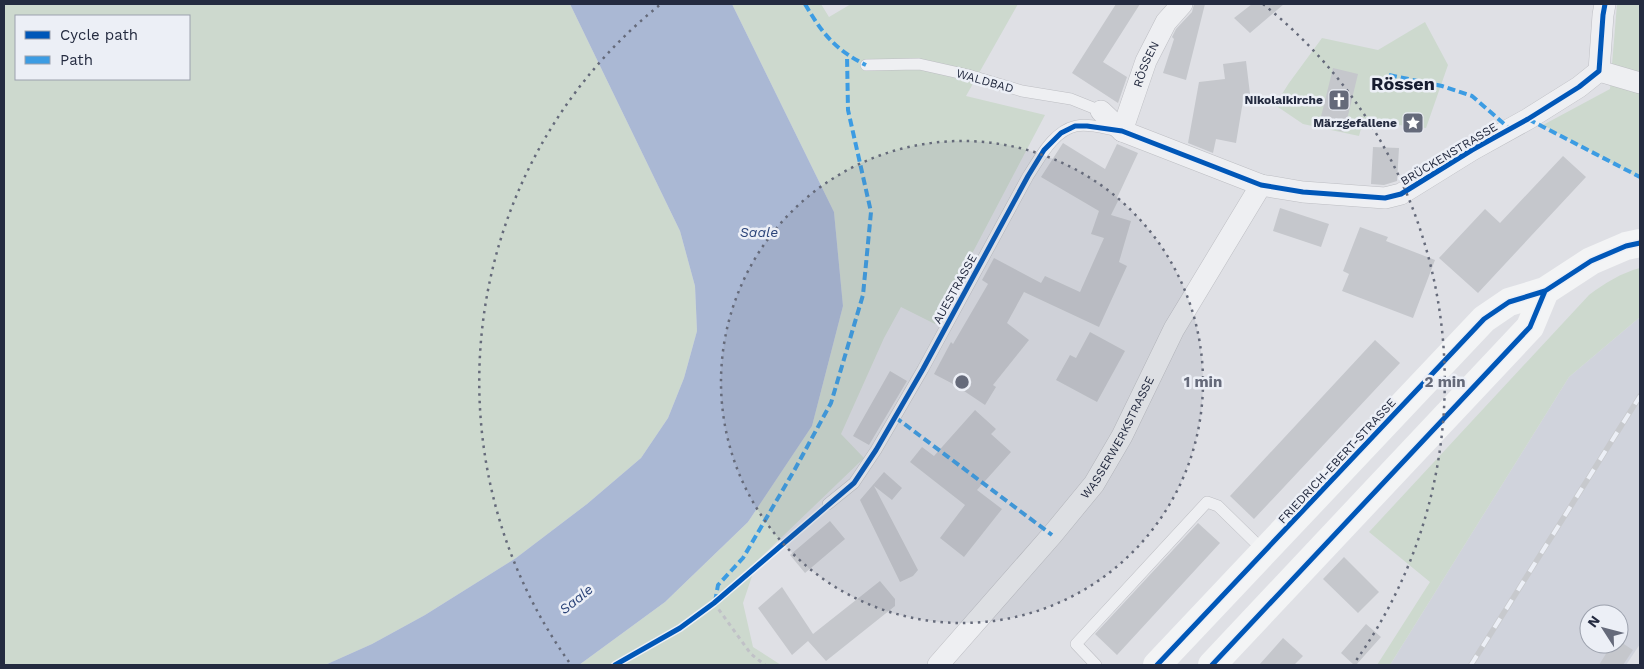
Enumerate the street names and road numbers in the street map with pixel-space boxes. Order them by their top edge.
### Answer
street label: RÖSSEN [1130,39,1162,89]
street label: WALDBAD [955,66,1015,96]
street label: BRÜCKENSTRASSE [1398,119,1500,188]
street label: AUESTRASSE [930,252,980,326]
street label: WASSERWERKSTRASSE [1078,374,1157,502]
street label: FRIEDRICH-EBERT-STRASSE [1275,395,1399,527]

